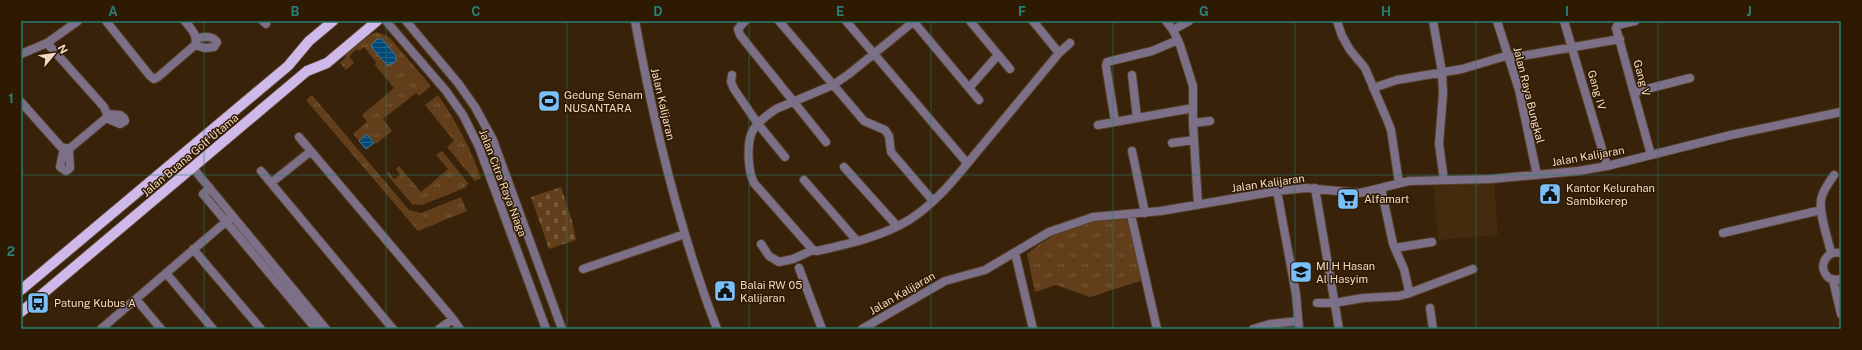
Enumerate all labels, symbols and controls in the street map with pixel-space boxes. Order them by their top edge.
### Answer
text: A [108,4,118,19]
text: B [291,4,300,19]
text: C [471,4,481,19]
text: D [653,4,663,19]
text: E [836,4,844,19]
text: F [1018,4,1026,19]
text: G [1199,4,1209,19]
text: H [1381,4,1391,19]
text: I [1565,4,1569,19]
text: J [1746,4,1752,19]
north arrow [34,34,74,74]
text: N [55,42,70,56]
street label: Jalan Raya Bungkal [1511,46,1547,144]
street label: Gang V [1631,58,1653,98]
street label: Jalan Kalijaran [649,67,677,141]
street label: Gang IV [1586,69,1609,112]
sports icon: Gedung Senam NUSANTARA [536,88,562,114]
place label: Gedung Senam NUSANTARA [564,89,643,114]
text: 1 [8,91,14,106]
street label: Jalan Buana Golf Utama [139,111,241,199]
street label: Jalan Citra Raya Niaga [477,128,529,238]
street label: Jalan Kalijaran [1551,144,1625,168]
street label: Jalan Kalijaran [1231,172,1305,194]
public building icon: Kantor Kelurahan Sambikerep [1537,181,1563,207]
place label: Kantor Kelurahan Sambikerep [1566,182,1655,207]
supermarket icon: Alfamart [1335,186,1361,212]
place label: Alfamart [1364,193,1409,205]
text: 2 [7,244,15,259]
school or university icon: MI H Hasan Al Hasyim [1288,259,1314,285]
place label: MI H Hasan Al Hasyim [1316,260,1375,285]
street label: Jalan Kalijaran [867,269,937,317]
public building icon: Balai RW 05 Kalijaran [712,278,738,304]
place label: Balai RW 05 Kalijaran [740,279,802,304]
bus stop icon: Patung Kubus A [25,290,51,316]
place label: Patung Kubus A [54,297,136,309]

